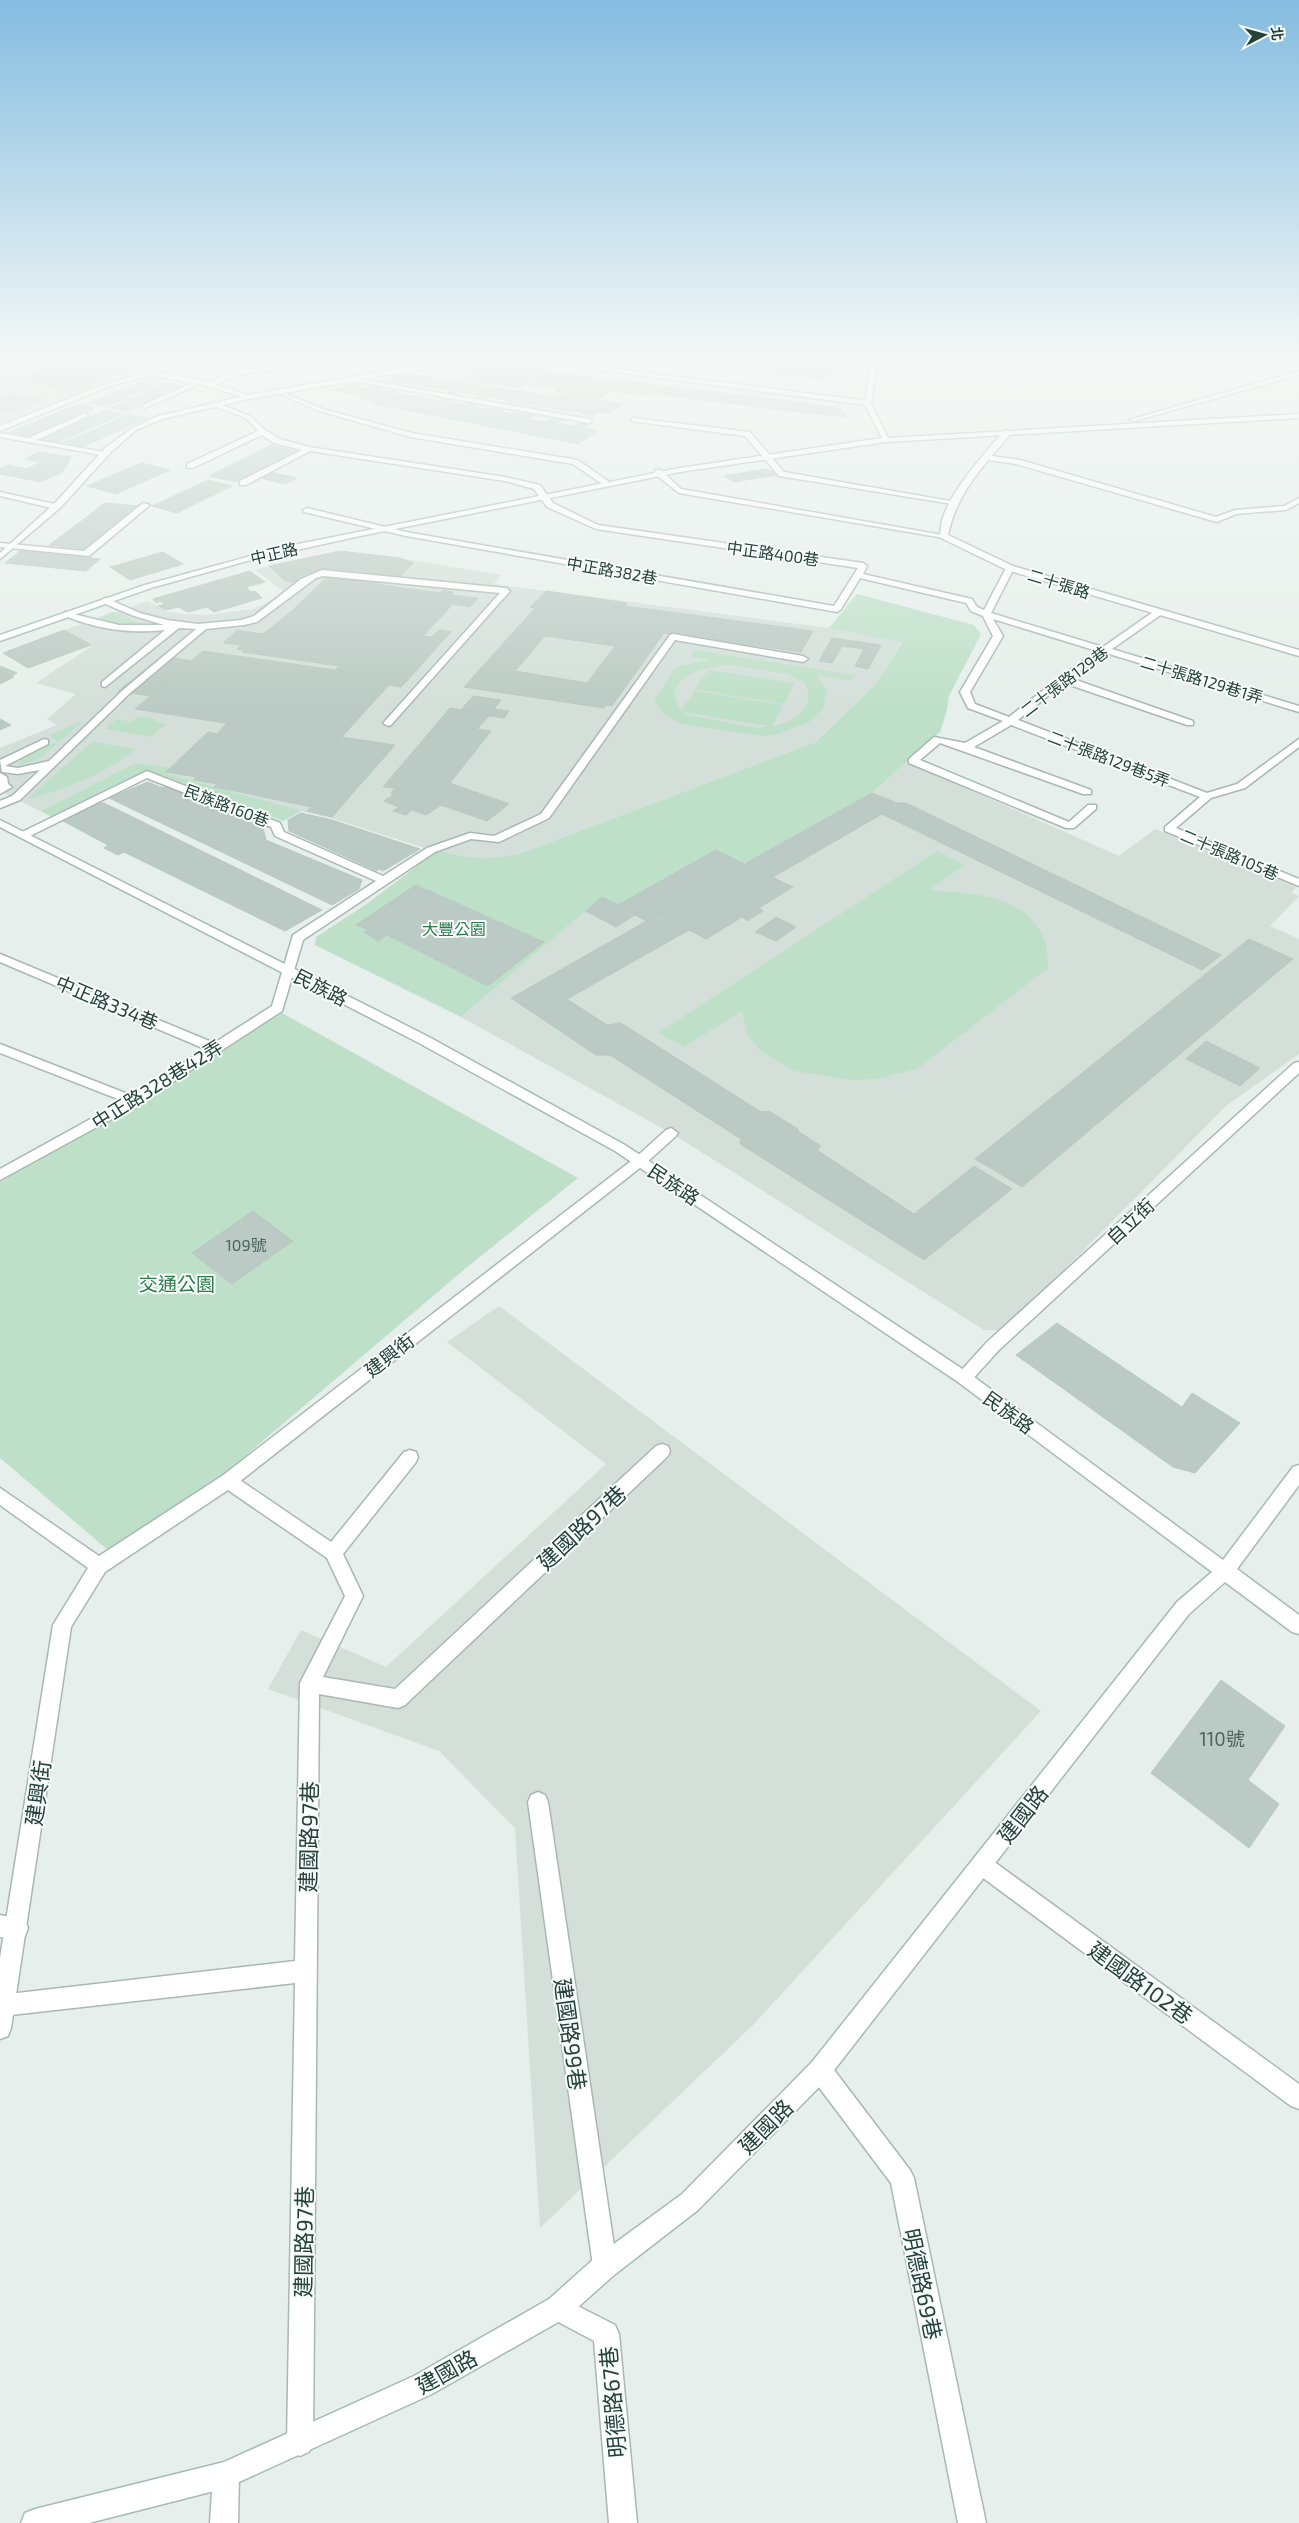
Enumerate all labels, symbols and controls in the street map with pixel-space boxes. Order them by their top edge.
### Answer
north arrow [1239,10,1289,60]
text: 北 [1268,26,1287,41]
street label: 中正路400巷 [726,537,820,569]
street label: 中正路 [248,538,300,568]
street label: 中正路382巷 [565,553,659,587]
street label: 二十張路 [1026,565,1092,601]
street label: 二十張路129巷 [1017,642,1111,720]
street label: 二十張路129巷1弄 [1139,651,1265,707]
street label: 二十張路129巷5弄 [1045,726,1173,790]
street label: 民族路160巷 [182,780,272,830]
street label: 二十張路105巷 [1178,825,1282,883]
park label: 大豐公園 [422,919,486,938]
street label: 民族路 [290,964,352,1010]
street label: 中正路334巷 [52,970,162,1034]
street label: 中正路328巷42弄 [87,1034,227,1134]
street label: 民族路 [644,1159,704,1209]
street label: 自立街 [1101,1193,1159,1249]
house number: 109號 [225,1235,267,1254]
park label: 交通公園 [139,1272,215,1295]
street label: 建興街 [359,1328,419,1382]
street label: 民族路 [979,1386,1039,1438]
street label: 建國路97巷 [531,1479,631,1575]
house number: 110號 [1199,1727,1245,1750]
street label: 建興街 [20,1759,54,1827]
street label: 建國路 [991,1780,1053,1848]
street label: 建國路97巷 [294,1781,322,1893]
street label: 建國路102巷 [1084,1936,1198,2028]
street label: 建國路99巷 [550,1976,592,2092]
street label: 建國路 [732,2093,798,2159]
street label: 建國路97巷 [289,2186,317,2298]
street label: 明德路69巷 [899,2226,947,2342]
street label: 建國路 [411,2344,481,2398]
street label: 明德路67巷 [594,2345,630,2459]

